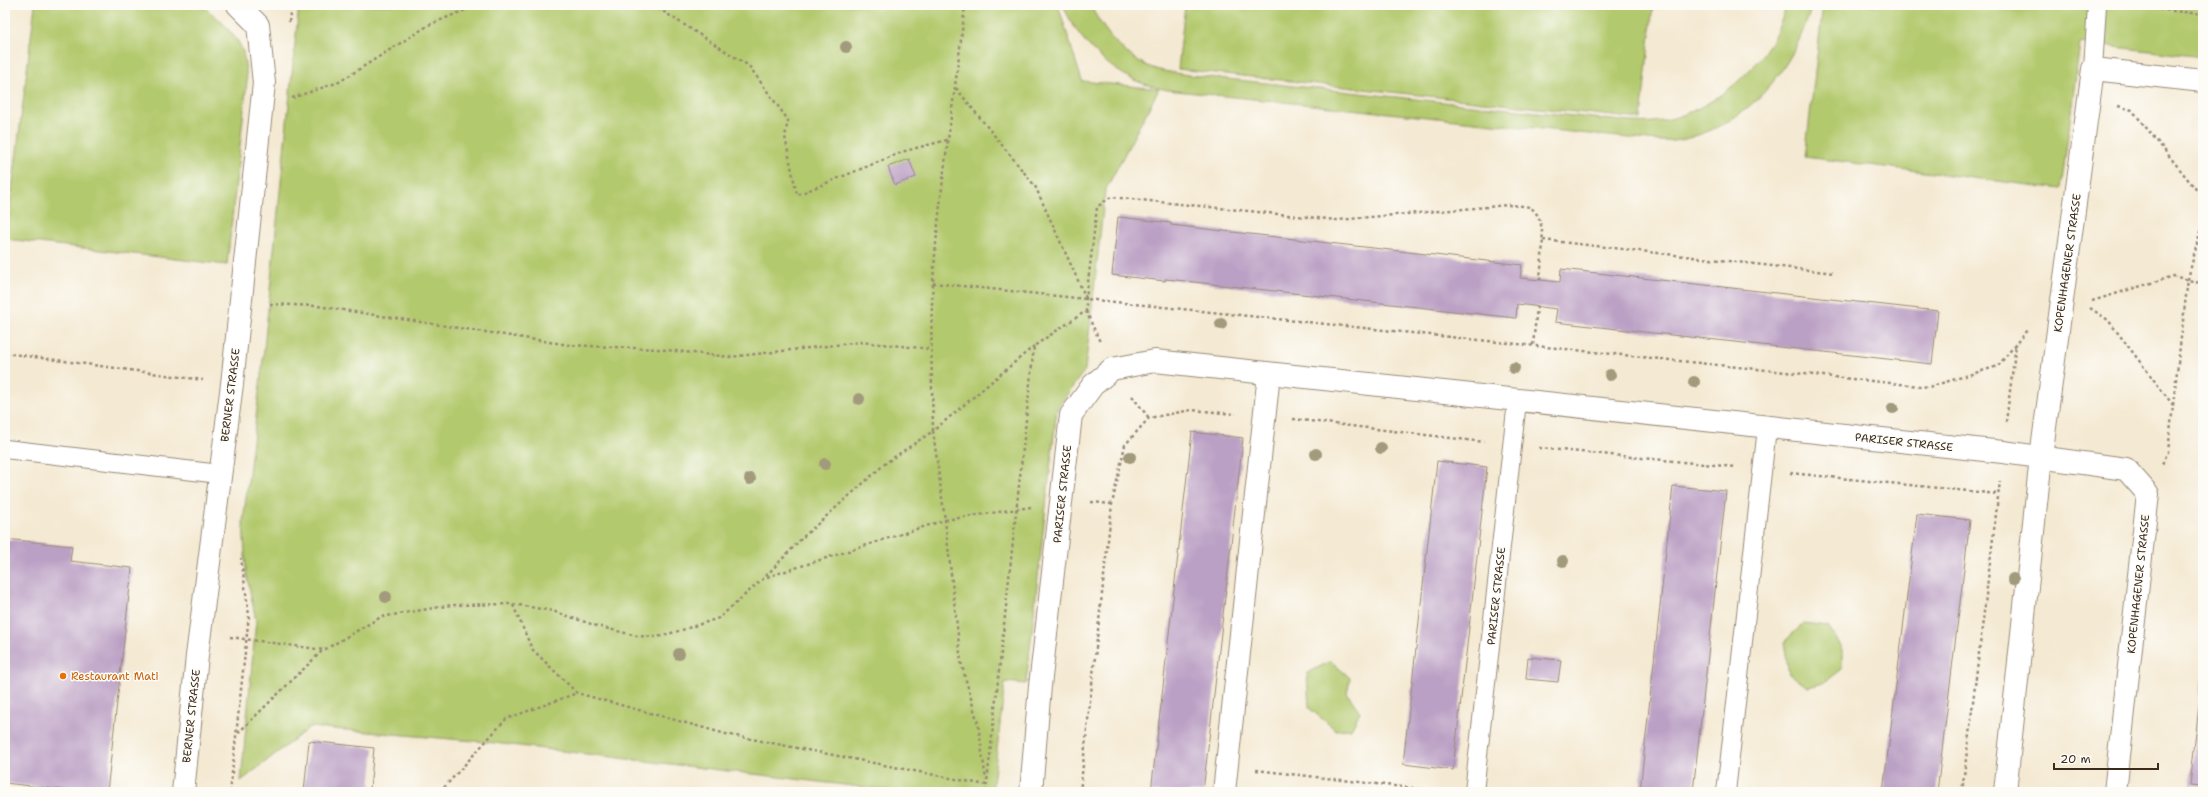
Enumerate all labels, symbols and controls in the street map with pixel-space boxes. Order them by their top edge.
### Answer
street label: KOPENHAGENER STRASSE [2050,193,2085,333]
street label: BERNER STRASSE [217,347,244,443]
street label: PARISER STRASSE [1854,430,1954,455]
street label: PARISER STRASSE [1050,444,1075,544]
street label: KOPENHAGENER STRASSE [2124,514,2153,654]
street label: PARISER STRASSE [1484,546,1509,646]
street label: BERNER STRASSE [179,668,204,764]
place label: Restaurant Mati [71,669,159,684]
marker: Restaurant Mati [58,671,68,681]
scale bar [2054,745,2158,771]
text: 20 m [2060,751,2091,767]

